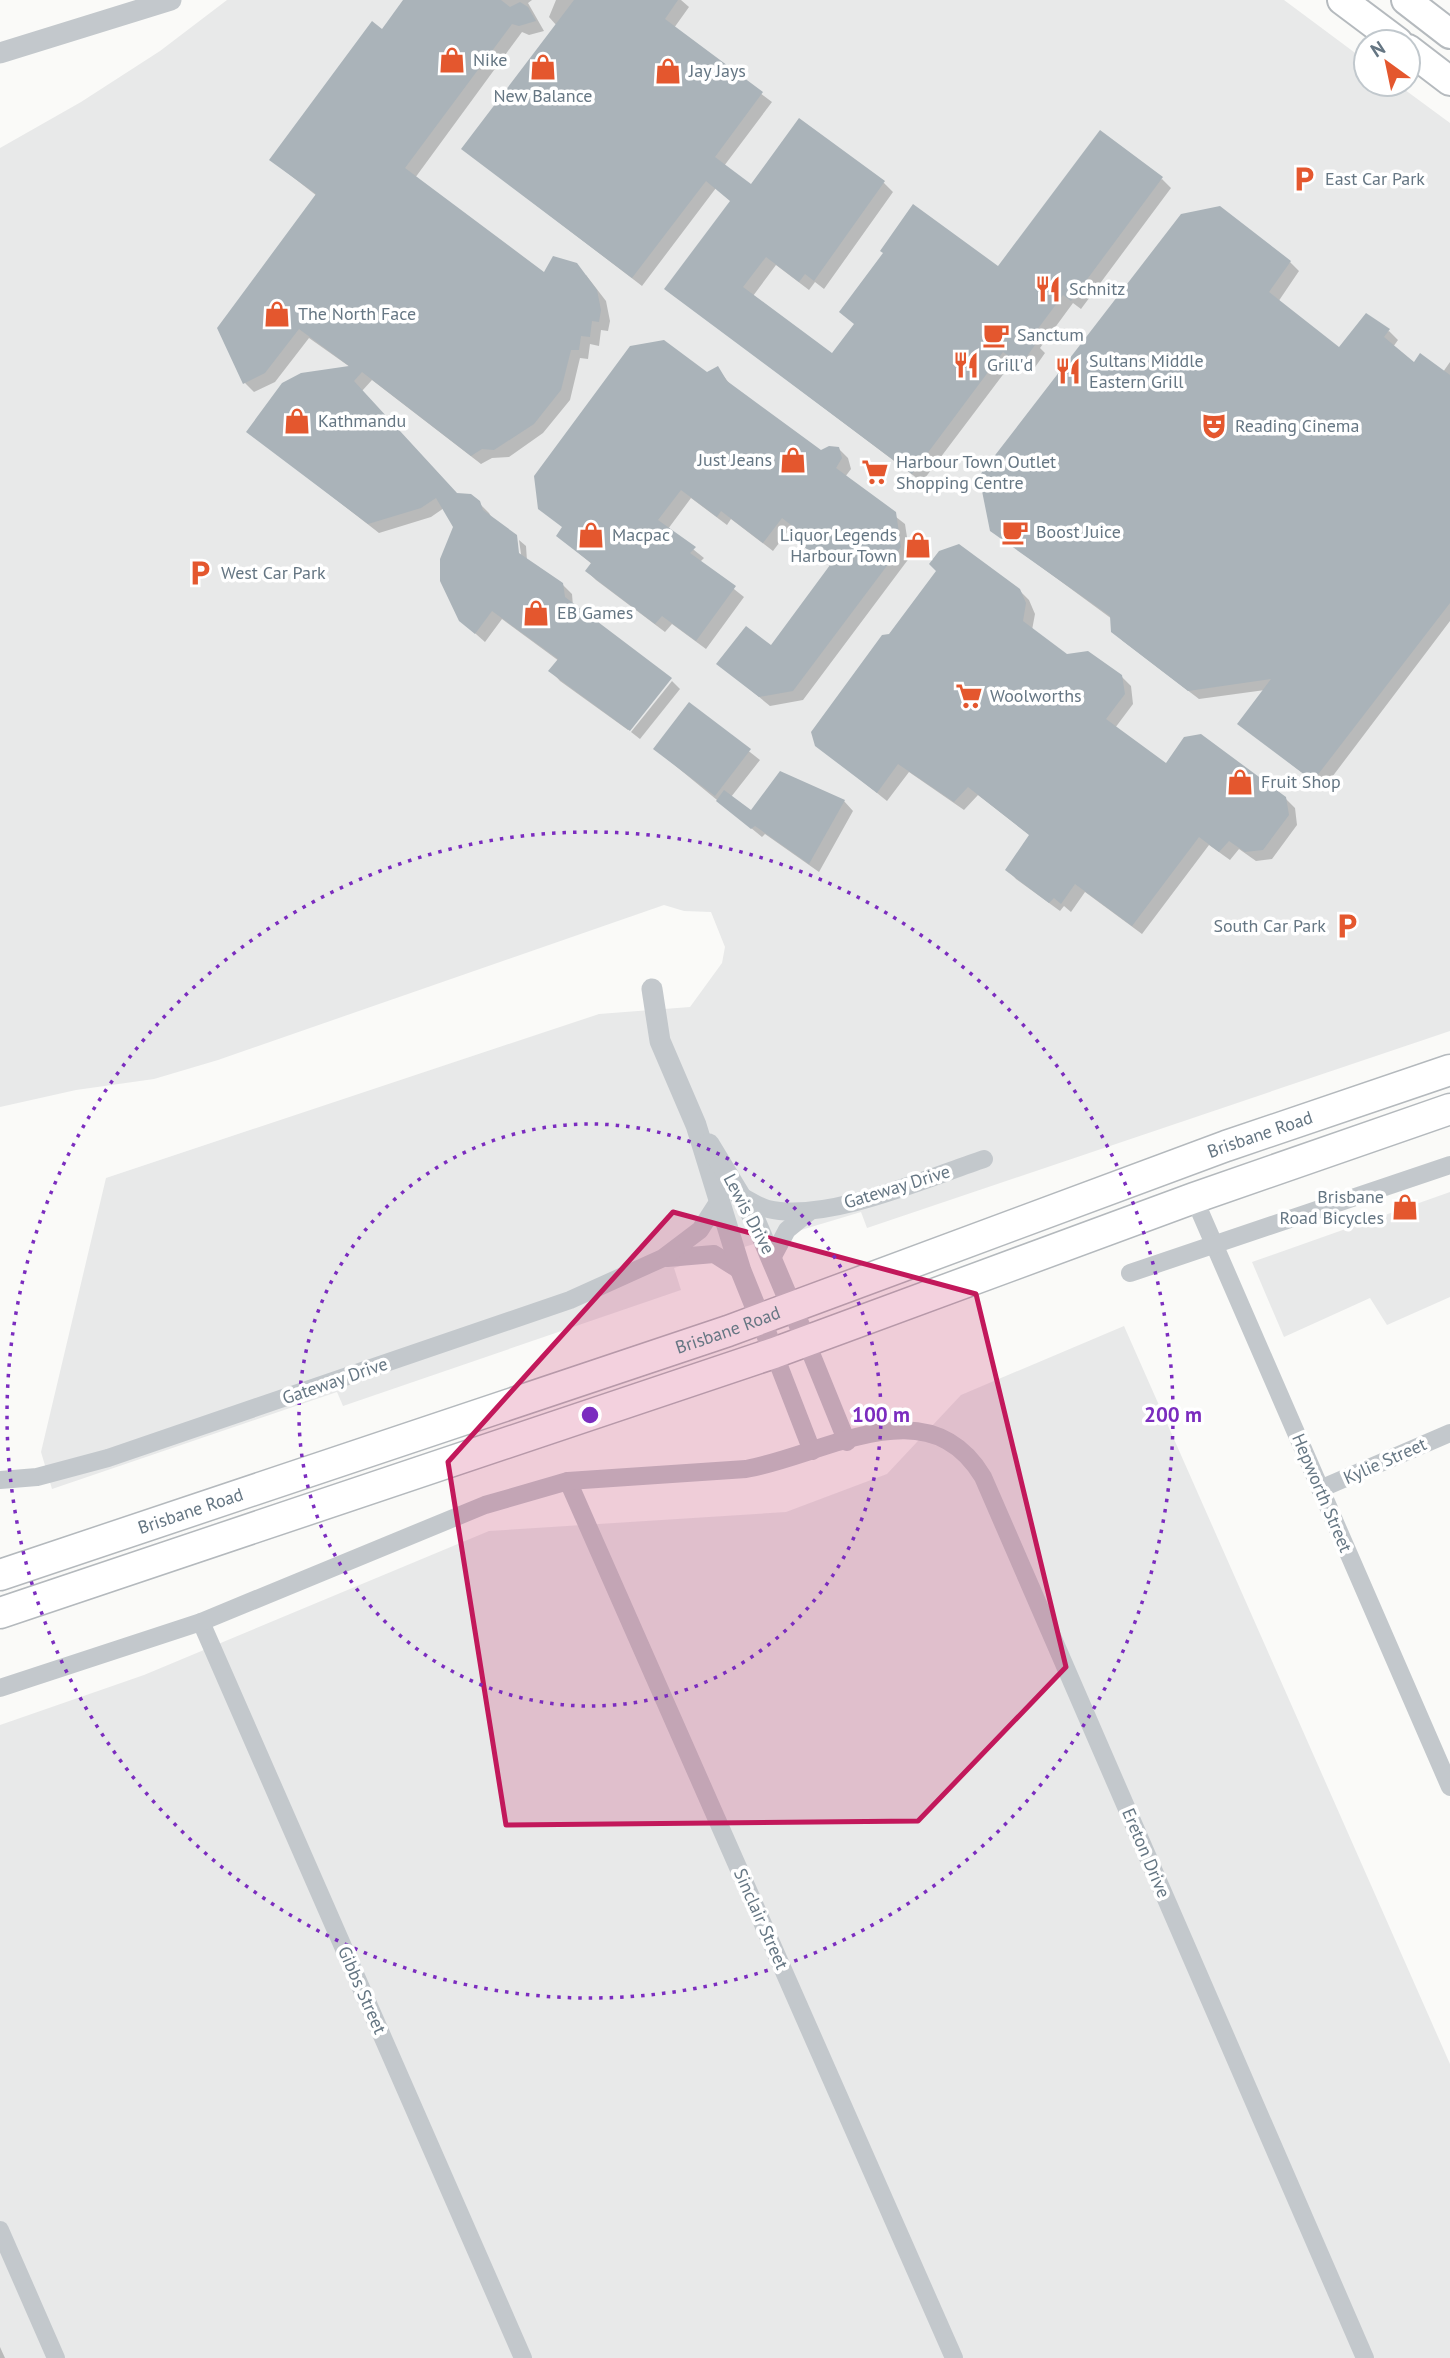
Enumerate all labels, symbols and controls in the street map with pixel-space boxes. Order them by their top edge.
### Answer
north arrow [1352,28,1422,98]
text: N [1366,35,1390,62]
shop icon: Nike [437,45,467,75]
place label: Nike [473,48,508,71]
shop icon: New Balance [528,52,558,82]
shop icon: Jay Jays [653,56,683,86]
place label: Jay Jays [688,59,746,82]
place label: New Balance [494,84,592,107]
parking icon: East Car Park [1289,164,1319,194]
place label: East Car Park [1325,167,1425,190]
restaurant icon: Schnitz [1033,274,1063,304]
place label: Schnitz [1069,277,1125,300]
shop icon: The North Face [262,299,292,329]
place label: The North Face [298,302,416,325]
cafe icon: Sanctum [981,320,1011,350]
place label: Sanctum [1017,323,1084,346]
place label: Sultans Middle Eastern Grill [1089,349,1204,393]
restaurant icon: Grill'd [951,350,981,380]
place label: Grill'd [987,353,1033,376]
restaurant icon: Sultans Middle Eastern Grill [1053,356,1083,386]
shop icon: Kathmandu [282,406,312,436]
place label: Kathmandu [318,409,406,432]
theatre icon: Reading Cinema [1199,411,1229,441]
place label: Reading Cinema [1235,414,1359,437]
shop icon: Just Jeans [778,445,808,475]
place label: Just Jeans [697,448,772,471]
place label: Harbour Town Outlet Shopping Centre [896,450,1056,494]
supermarket icon: Harbour Town Outlet Shopping Centre [860,457,890,487]
cafe icon: Boost Juice [1000,517,1030,547]
shop icon: Macpac [576,520,606,550]
place label: Boost Juice [1036,520,1121,543]
place label: Macpac [612,523,670,546]
place label: Liquor Legends Harbour Town [780,523,897,567]
shop icon: Liquor Legends Harbour Town [903,530,933,560]
parking icon: West Car Park [185,558,215,588]
place label: West Car Park [221,561,326,584]
shop icon: EB Games [521,598,551,628]
place label: EB Games [557,601,633,624]
supermarket icon: Woolworths [954,681,984,711]
place label: Woolworths [990,684,1082,707]
shop icon: Fruit Shop [1225,767,1255,797]
place label: Fruit Shop [1261,770,1341,793]
parking icon: South Car Park [1332,911,1362,941]
place label: South Car Park [1213,914,1326,937]
street label: Brisbane Road [1204,1105,1316,1163]
street label: Gateway Drive [841,1159,953,1214]
street label: Lewis Drive [719,1170,780,1258]
place label: Brisbane Road Bicycles [1280,1185,1384,1229]
shop icon: Brisbane Road Bicycles [1390,1192,1420,1222]
street label: Brisbane Road [672,1301,783,1359]
street label: Gateway Drive [279,1352,391,1409]
text: 100 m [852,1401,910,1428]
text: 200 m [1144,1401,1202,1428]
centre of rings [578,1403,602,1427]
street label: Hepworth Street [1287,1430,1358,1556]
street label: Kylie Street [1340,1432,1430,1489]
street label: Brisbane Road [135,1482,246,1539]
street label: Ereton Drive [1117,1804,1176,1901]
street label: Sinclair Street [729,1865,794,1973]
street label: Gibbs Street [333,1942,392,2037]

